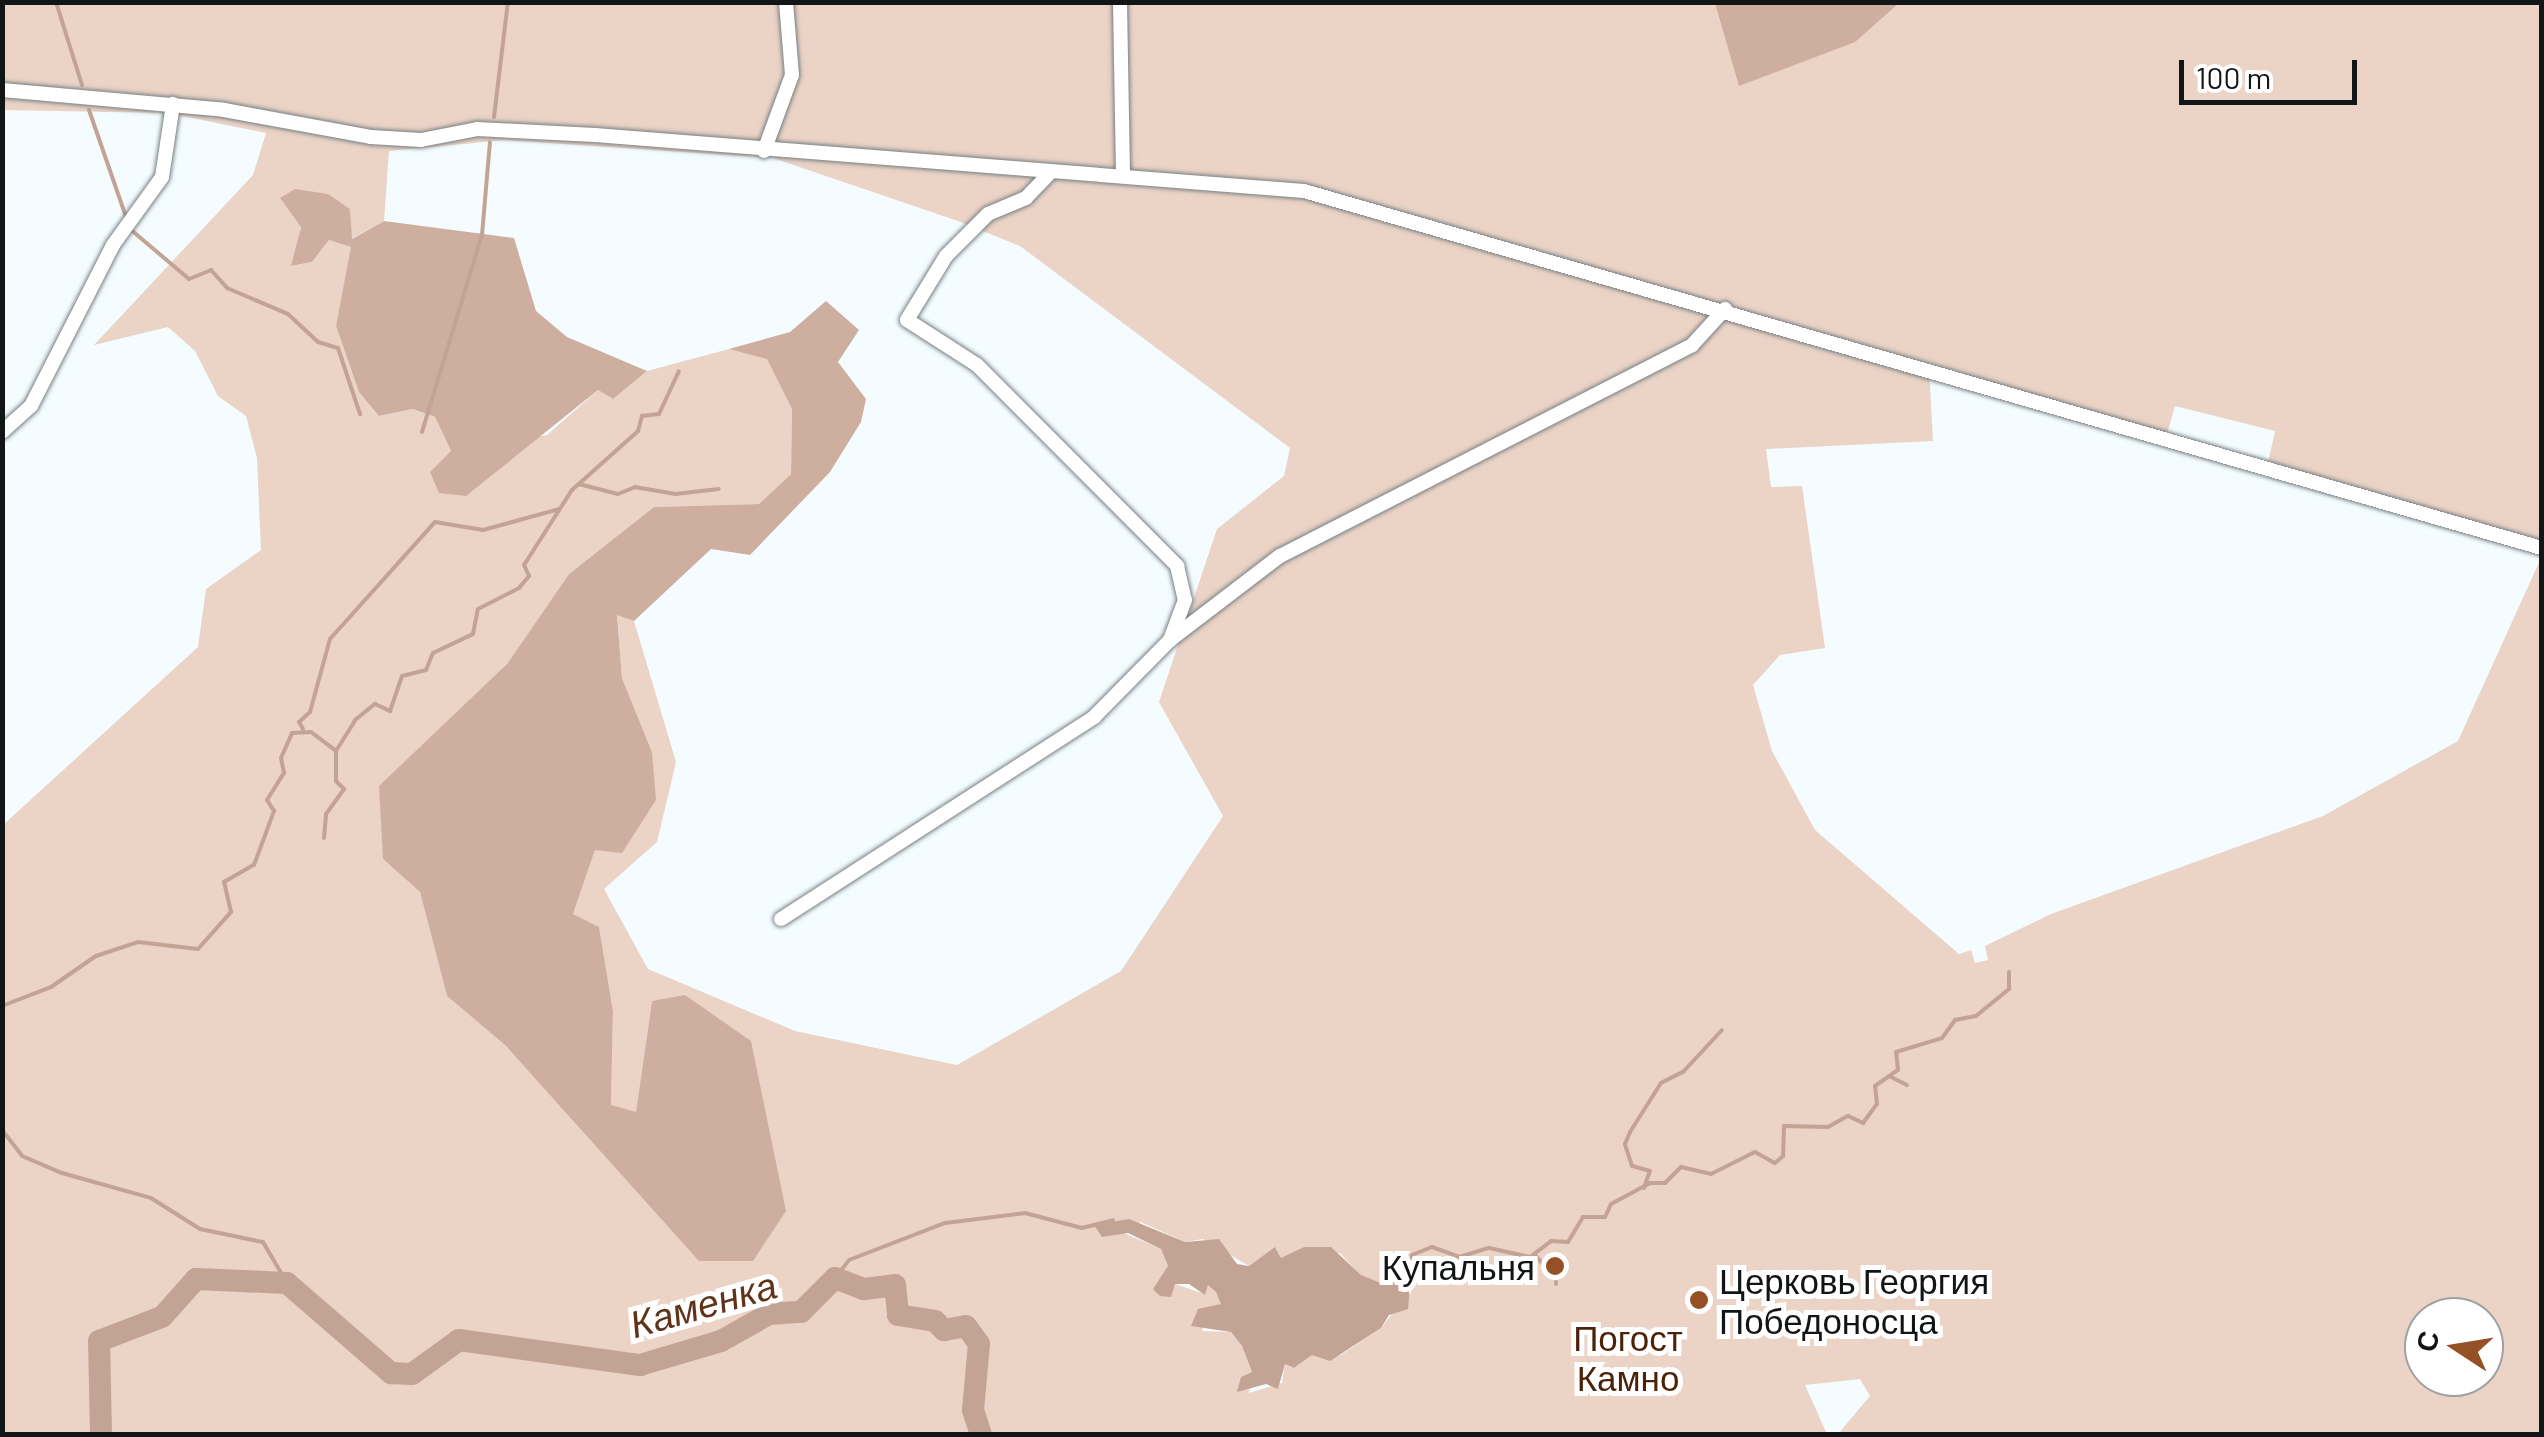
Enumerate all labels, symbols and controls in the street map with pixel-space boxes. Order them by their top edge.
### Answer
scale bar [2184,40,2362,102]
text: 100 m [2196,59,2271,95]
place label: Купальня [1382,1245,1535,1287]
marker: Купальня [1544,1255,1566,1277]
place label: Церковь Георгия Победоносца [1719,1259,1989,1341]
water label: Каменка [624,1261,782,1347]
marker: Церковь Георгия Победоносца [1688,1289,1710,1311]
north arrow [2404,1297,2504,1397]
park label: Погост Камно [1573,1316,1683,1398]
text: С [2408,1328,2445,1355]

